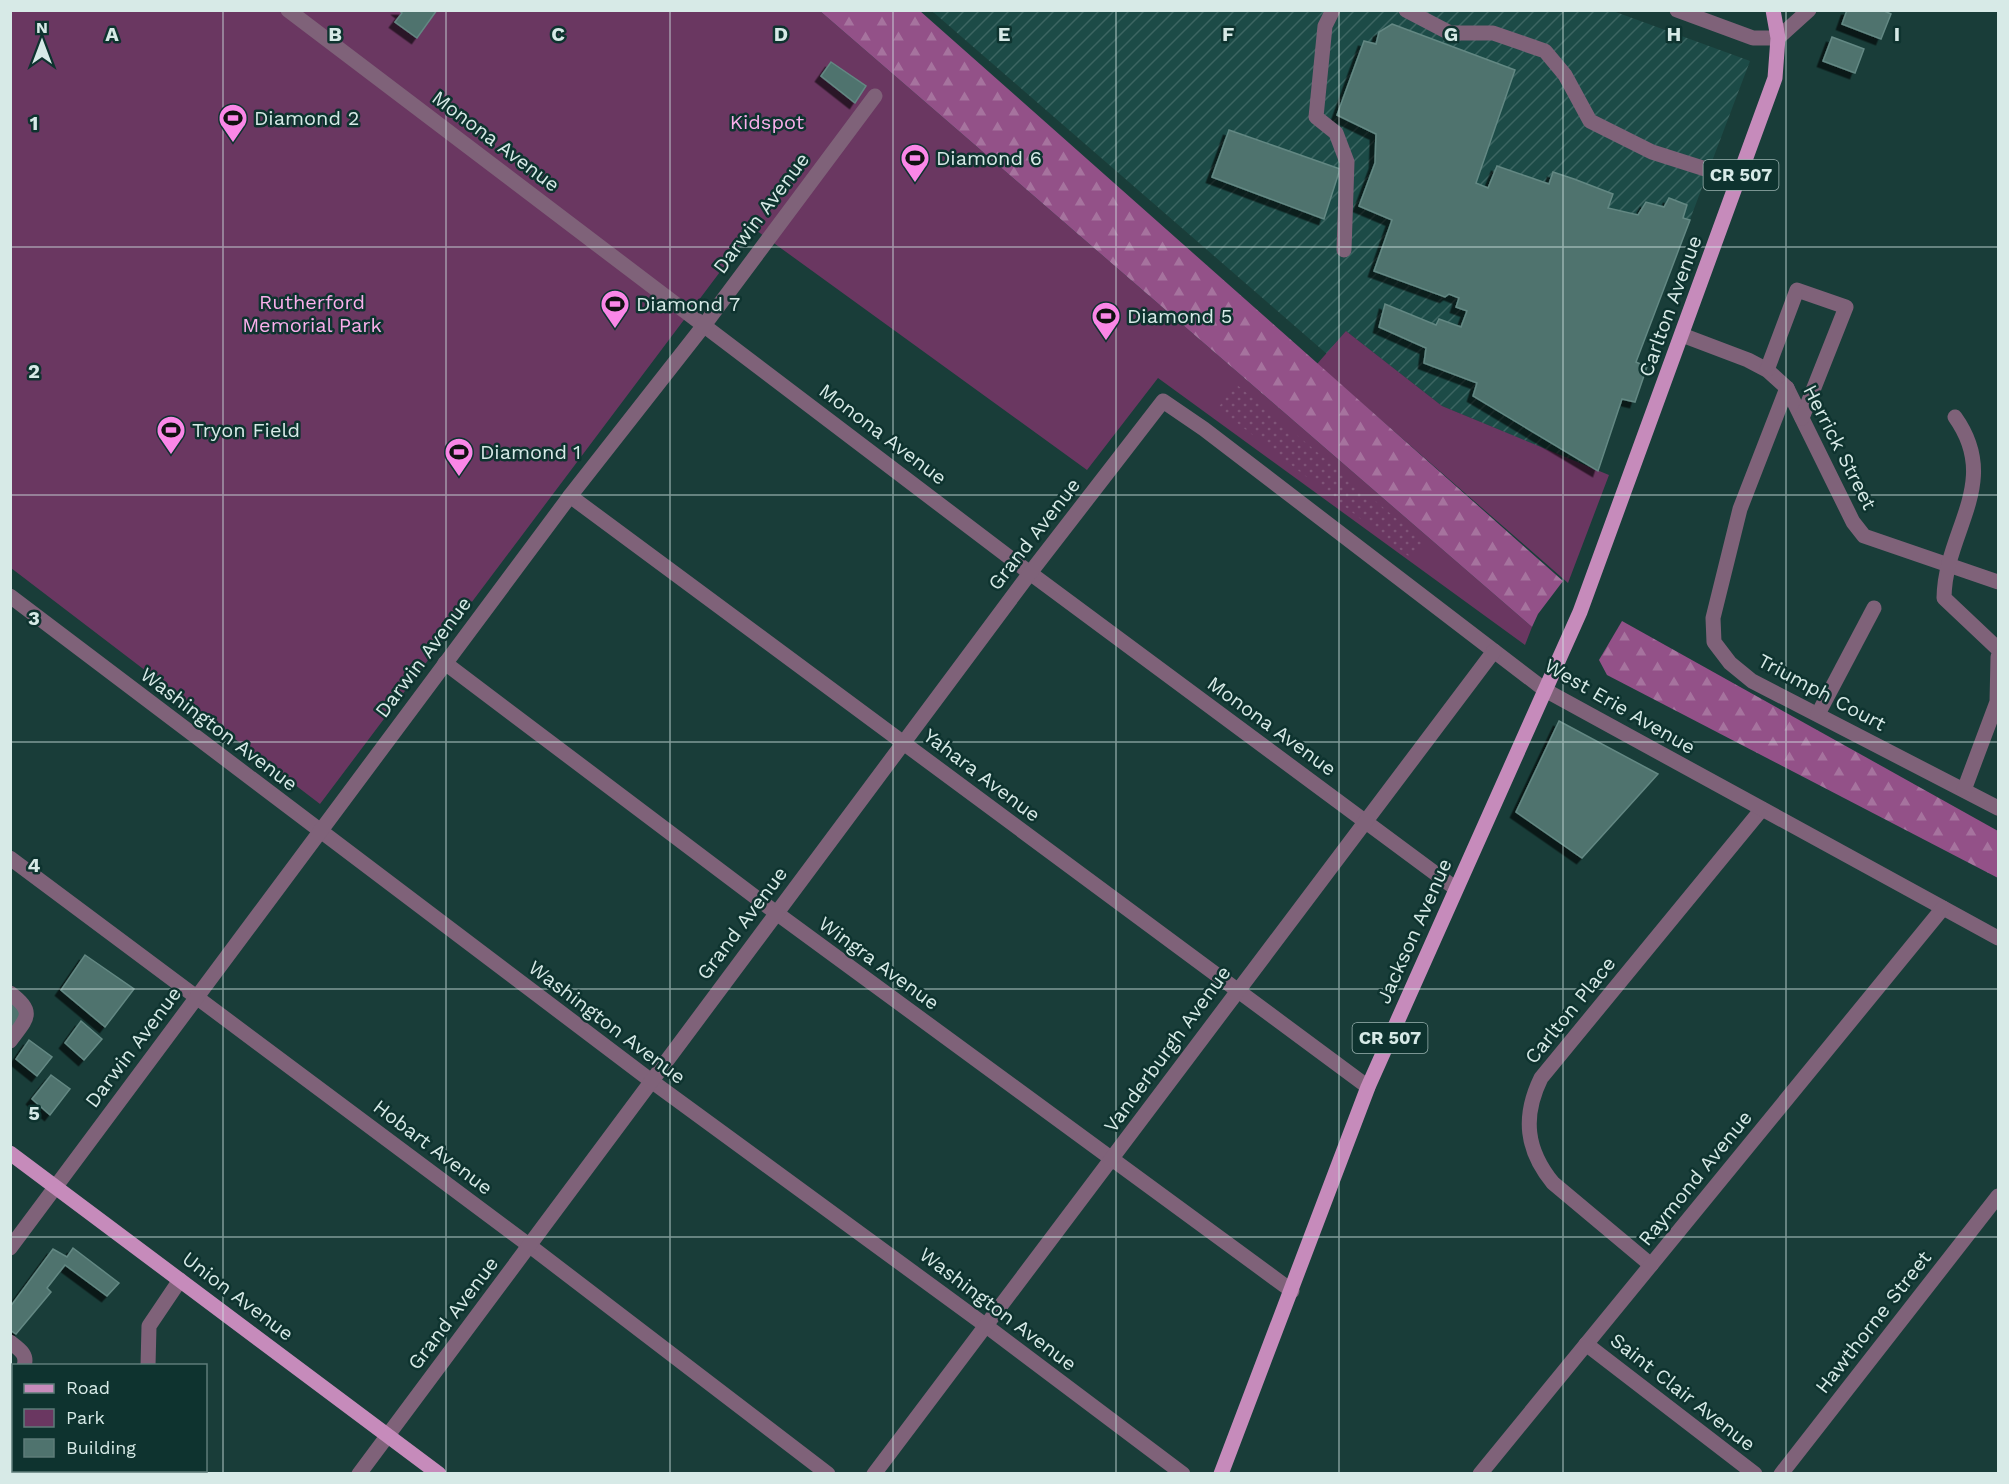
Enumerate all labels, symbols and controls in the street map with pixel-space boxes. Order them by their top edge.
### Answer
north arrow [12,12,72,72]
text: N [36,18,48,37]
text: A [105,22,119,46]
text: B [328,22,342,46]
text: C [551,22,565,46]
text: D [774,22,788,46]
text: E [998,22,1010,46]
text: F [1222,22,1234,46]
text: G [1444,22,1458,46]
text: H [1667,22,1681,46]
text: I [1894,22,1900,46]
street label: Monona Avenue [428,85,564,197]
sports icon: Diamond 2 [217,102,249,144]
place label: Diamond 2 [254,106,359,130]
park label: Kidspot [730,110,805,134]
text: 1 [30,111,38,135]
sports icon: Diamond 6 [899,142,931,184]
place label: Diamond 6 [936,146,1042,170]
street label: Darwin Avenue [708,148,814,278]
road number: CR 507 [1704,160,1778,190]
street label: Carlton Avenue [1633,232,1707,380]
sports icon: Diamond 7 [599,288,631,330]
park label: Rutherford Memorial Park [242,290,382,337]
place label: Diamond 7 [636,292,740,316]
sports icon: Diamond 5 [1090,300,1122,342]
place label: Diamond 5 [1127,304,1232,328]
text: 2 [28,359,40,383]
street label: Monona Avenue [815,378,951,490]
street label: Herrick Street [1798,381,1882,514]
sports icon: Tryon Field [155,414,187,456]
place label: Tryon Field [192,418,300,442]
sports icon: Diamond 1 [443,436,475,478]
place label: Diamond 1 [480,440,581,464]
street label: Grand Avenue [983,473,1085,595]
street label: Darwin Avenue [370,592,476,722]
text: 3 [28,606,40,630]
street label: Triumph Court [1754,648,1891,736]
street label: West Erie Avenue [1540,653,1700,759]
street label: Washington Avenue [136,662,302,796]
street label: Monona Avenue [1203,671,1341,781]
street label: Yahara Avenue [919,723,1045,827]
text: 4 [28,853,41,877]
street label: Jackson Avenue [1371,855,1457,1007]
street label: Grand Avenue [692,862,792,984]
street label: Wingra Avenue [814,911,944,1015]
street label: Carlton Place [1519,952,1621,1068]
street label: Washington Avenue [524,955,690,1089]
street label: Vanderburgh Avenue [1099,961,1235,1137]
street label: Darwin Avenue [80,982,186,1112]
road number: CR 507 [1352,1023,1428,1053]
street label: Hobart Avenue [369,1094,497,1200]
text: 5 [28,1101,40,1125]
street label: Raymond Avenue [1633,1106,1757,1250]
street label: Washington Avenue [915,1242,1081,1376]
street label: Hawthorne Street [1810,1245,1936,1398]
street label: Union Avenue [178,1246,298,1346]
street label: Grand Avenue [403,1252,503,1374]
street label: Saint Clair Avenue [1606,1328,1760,1456]
legend [12,1364,207,1472]
text: Road [66,1377,110,1398]
text: Park [66,1407,105,1428]
text: Building [66,1437,136,1458]

